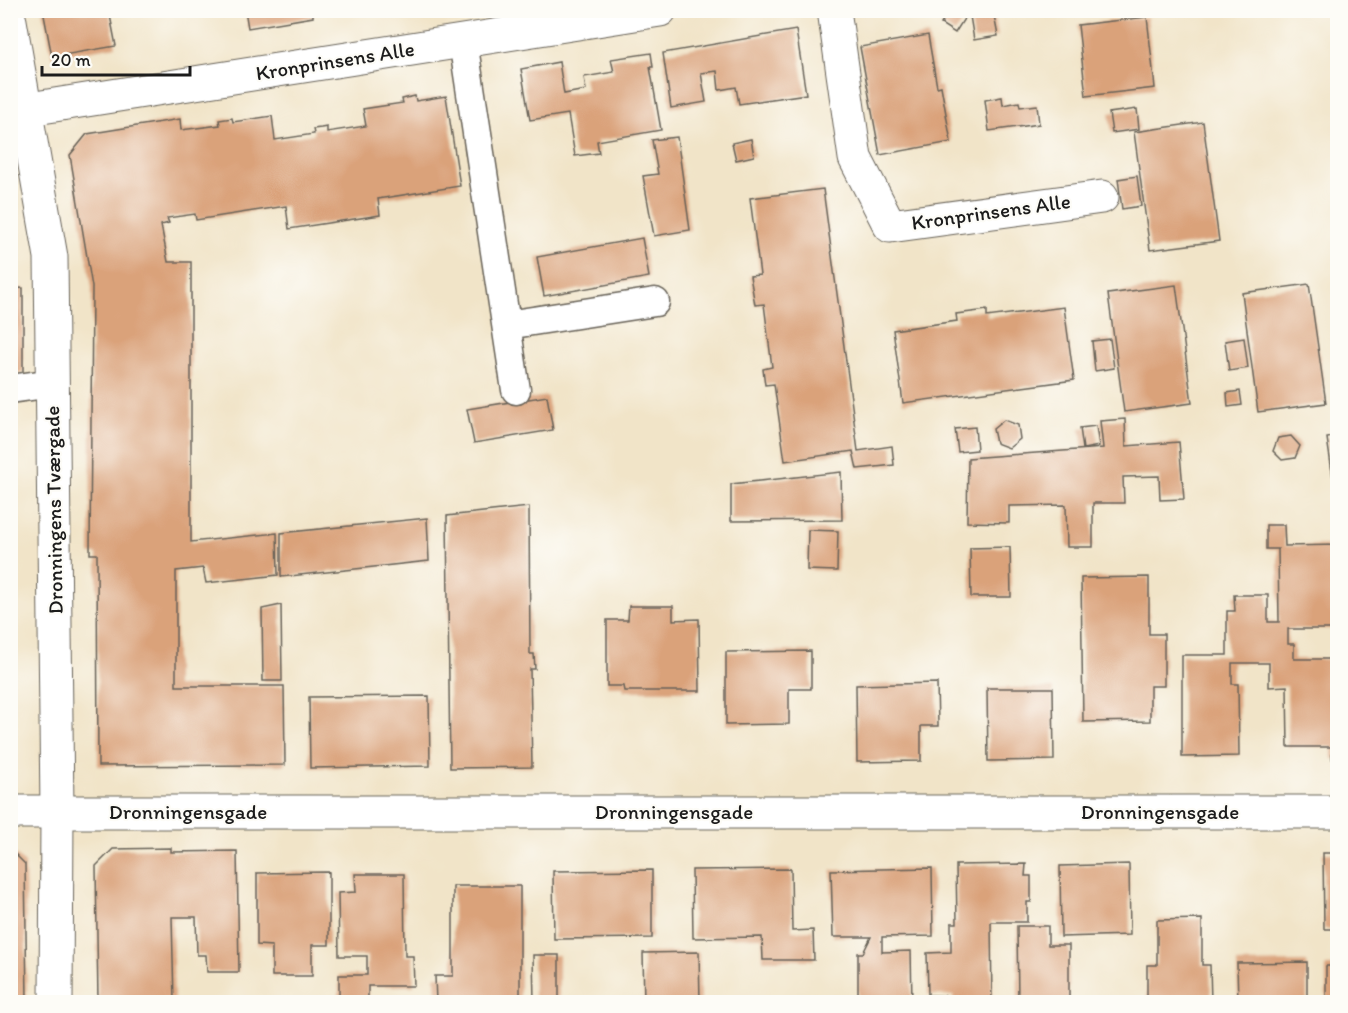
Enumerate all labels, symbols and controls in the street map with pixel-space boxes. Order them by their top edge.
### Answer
street label: Kronprinsens Alle [254,36,416,85]
scale bar [42,39,190,77]
text: 20 m [51,49,91,71]
street label: Kronprinsens Alle [910,188,1072,235]
street label: Dronningens Tværgade [39,405,68,615]
street label: Dronningensgade [109,799,267,824]
street label: Dronningensgade [595,799,753,824]
street label: Dronningensgade [1081,799,1239,824]

